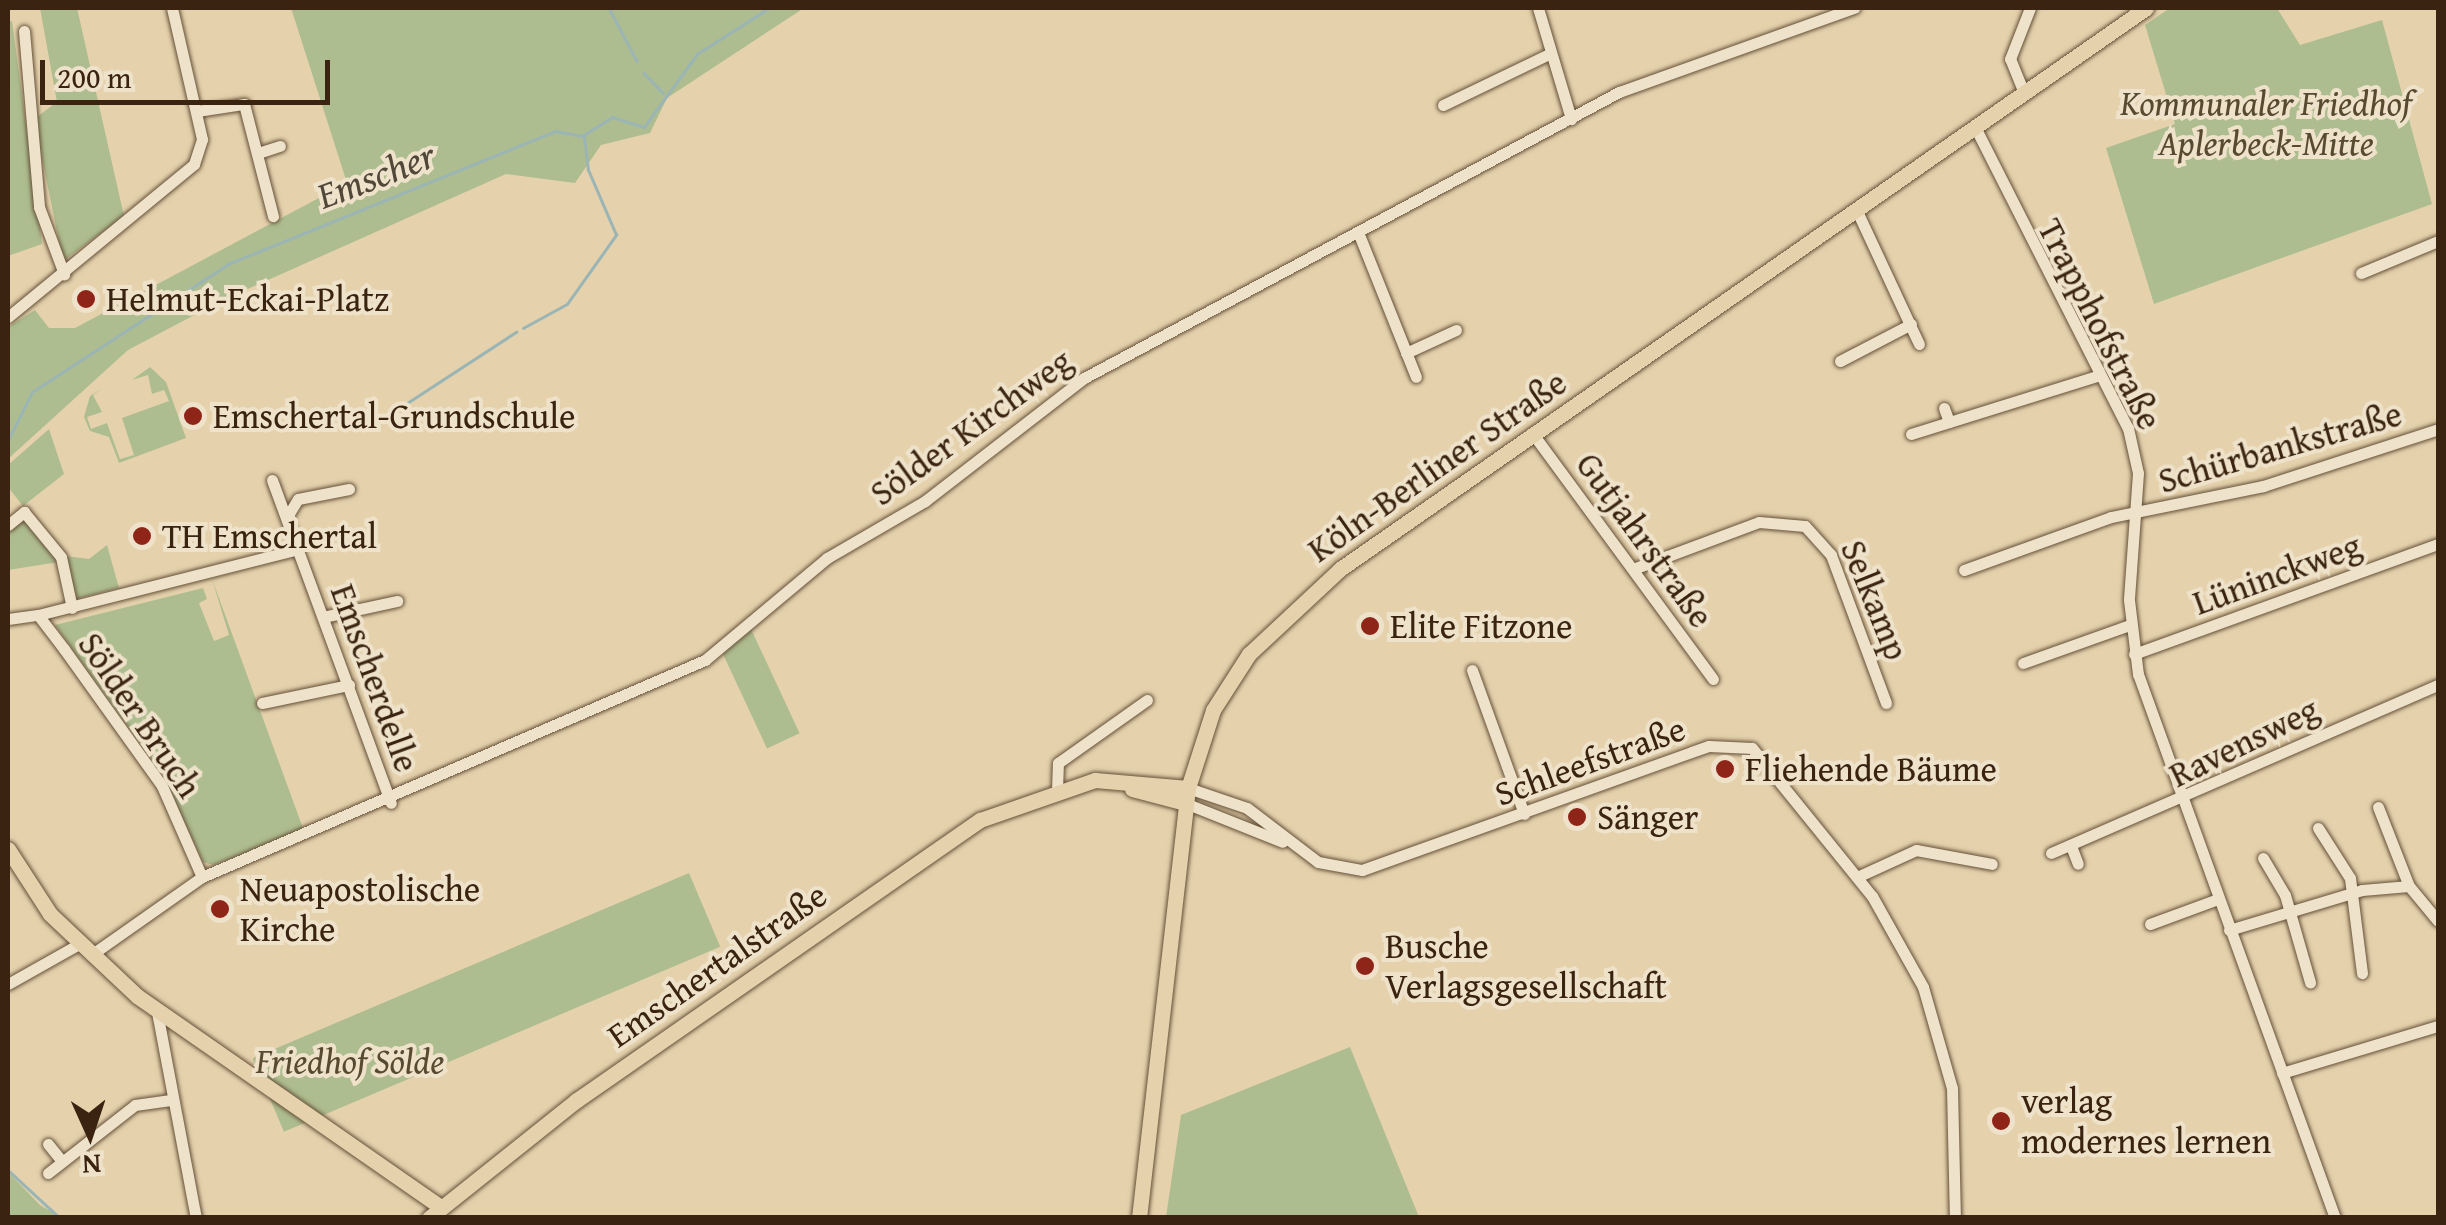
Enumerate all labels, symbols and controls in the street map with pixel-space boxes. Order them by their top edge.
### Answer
scale bar [45,40,335,102]
text: 200 m [57,55,131,99]
park label: Kommunaler Friedhof Aplerbeck-Mitte [2120,82,2412,164]
water label: Emscher [310,132,442,218]
street label: Trapphofstraße [2029,212,2171,436]
place label: Helmut-Eckai-Platz [106,278,389,320]
marker: Helmut-Eckai-Platz [75,288,97,310]
street label: Sölder Kirchweg [862,340,1080,514]
street label: Köln-Berliner Straße [1300,361,1574,571]
street label: Schürbankstraße [2154,392,2406,502]
place label: Emschertal-Grundschule [213,395,575,437]
marker: Emschertal-Grundschule [182,405,204,427]
street label: Gutjahrstraße [1568,444,1722,636]
place label: TH Emschertal [162,515,377,557]
street label: Lüninckweg [2187,524,2367,624]
marker: TH Emschertal [131,525,153,547]
street label: Selkamp [1832,534,1918,666]
street label: Emscherdelle [322,578,428,778]
place label: Elite Fitzone [1390,605,1572,647]
marker: Elite Fitzone [1359,615,1381,637]
street label: Sölder Bruch [70,625,210,805]
street label: Ravensweg [2163,688,2325,796]
street label: Schleefstraße [1489,707,1691,815]
place label: Fliehende Bäume [1745,748,1997,790]
marker: Fliehende Bäume [1714,758,1736,780]
place label: Sänger [1597,796,1699,838]
marker: Sänger [1566,806,1588,828]
place label: Neuapostolische Kirche [240,868,480,950]
street label: Emschertalstraße [599,874,835,1056]
marker: Neuapostolische Kirche [209,898,231,920]
place label: Busche Verlagsgesellschaft [1385,925,1667,1007]
marker: Busche Verlagsgesellschaft [1354,955,1376,977]
park label: Friedhof Sölde [256,1040,444,1082]
place label: verlag modernes lernen [2021,1080,2271,1162]
north arrow [40,1085,140,1185]
marker: verlag modernes lernen [1990,1110,2012,1132]
text: N [81,1144,102,1186]

